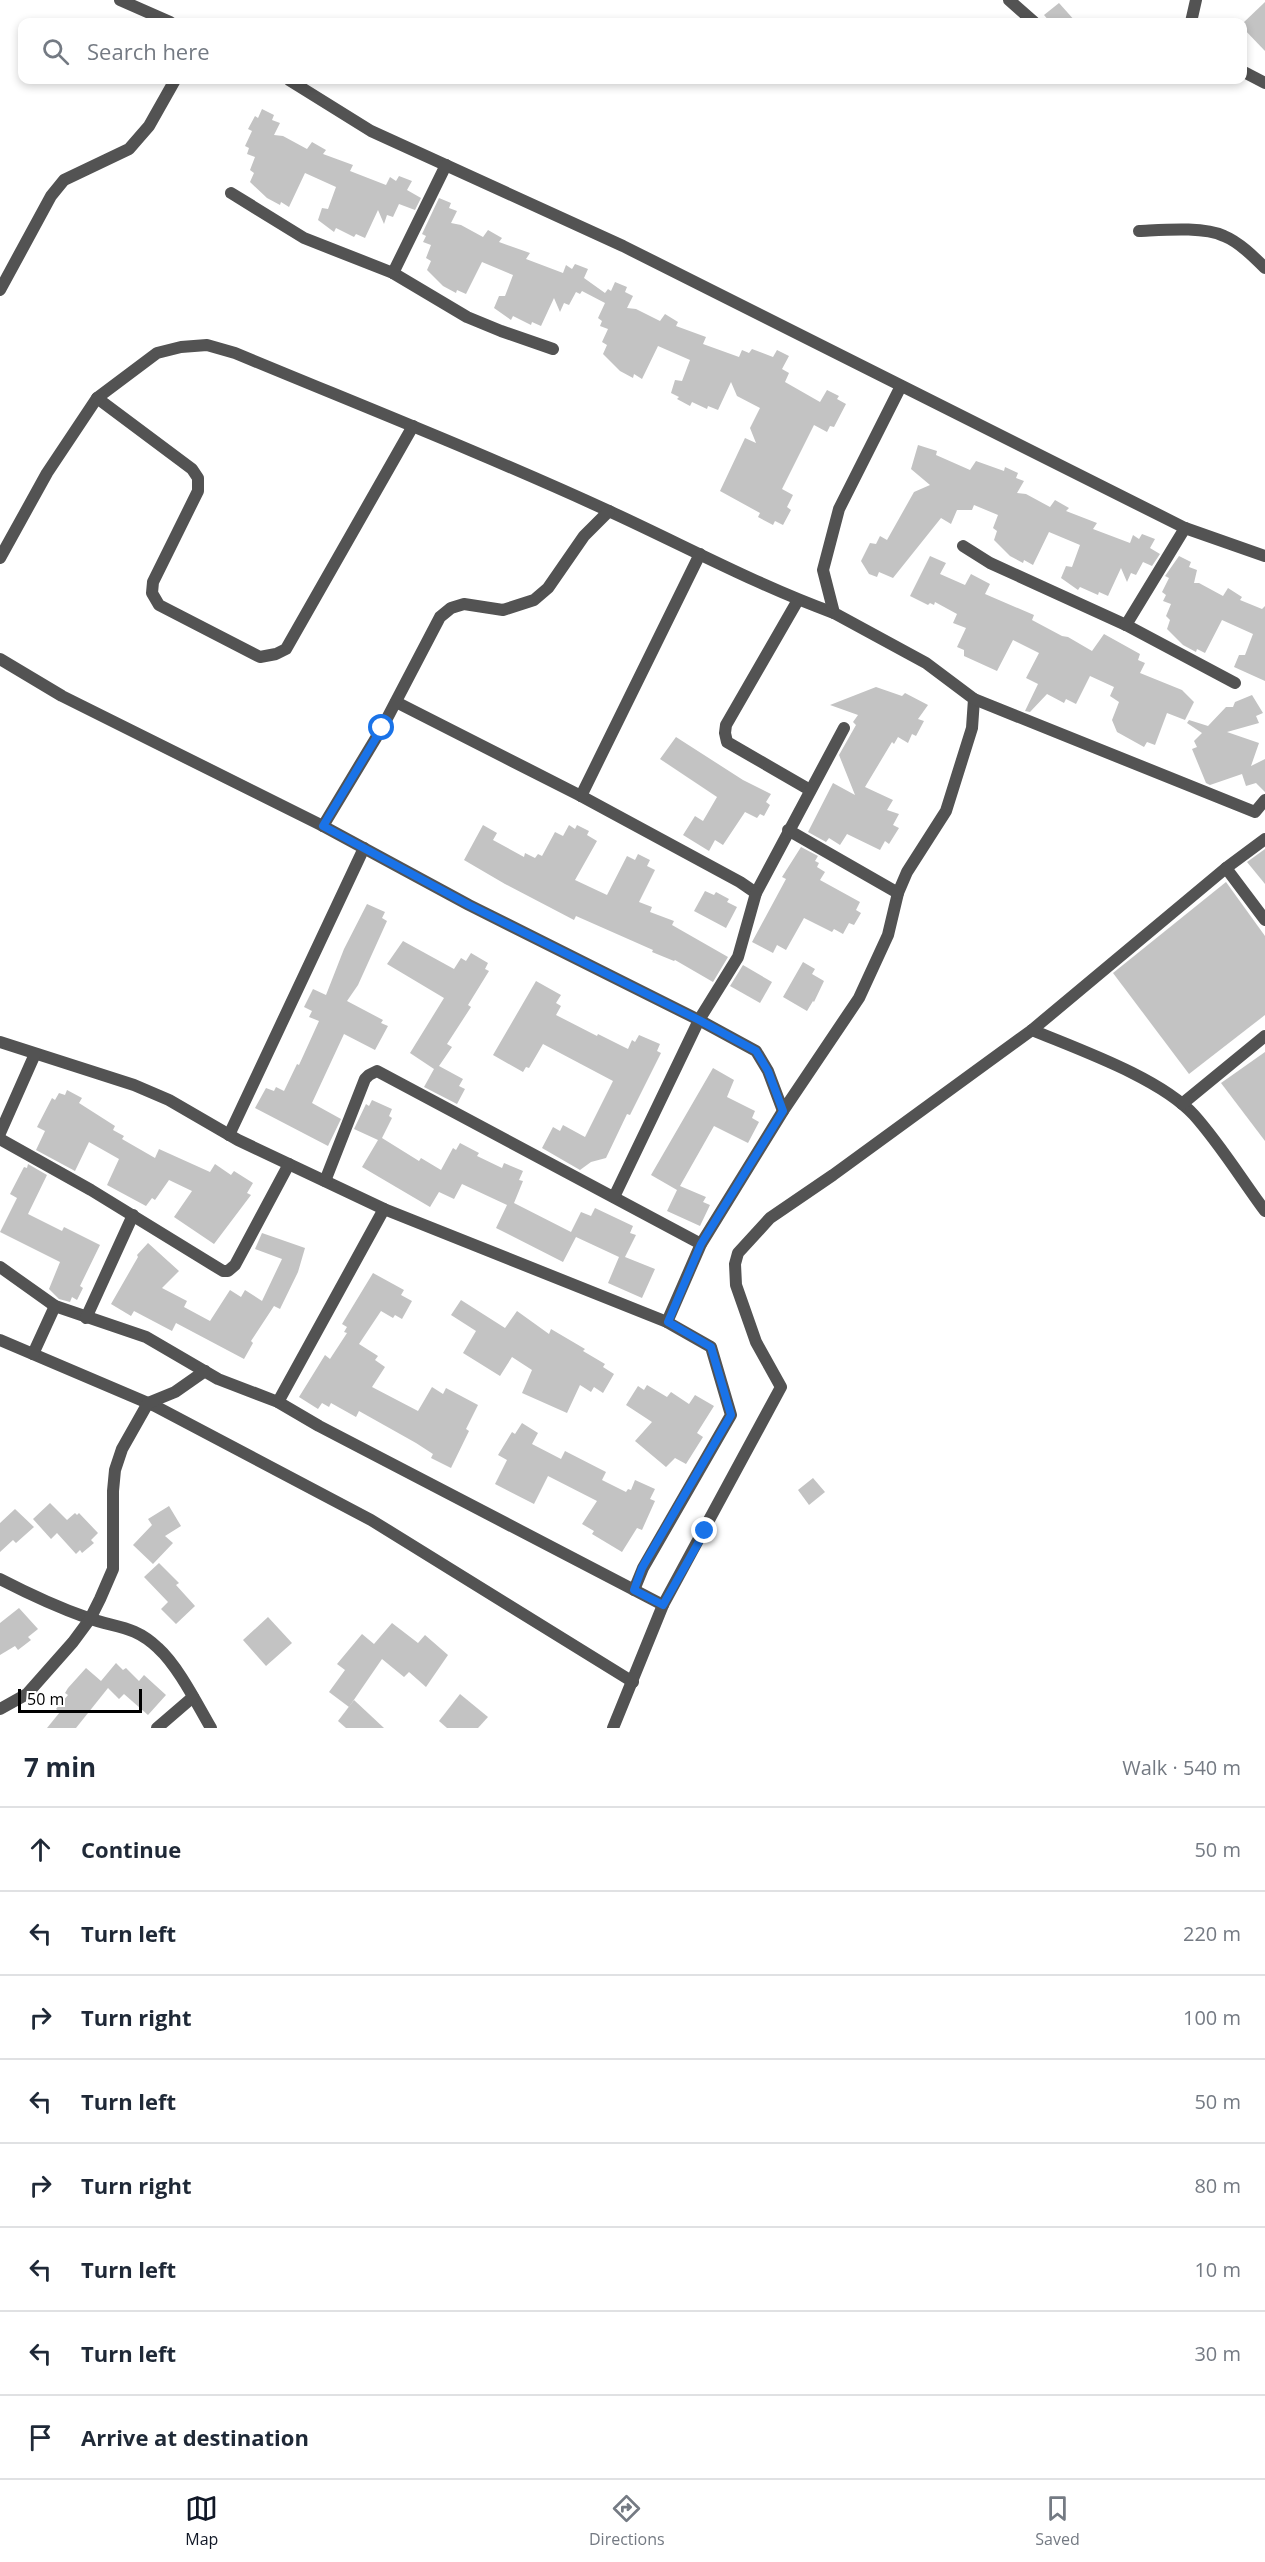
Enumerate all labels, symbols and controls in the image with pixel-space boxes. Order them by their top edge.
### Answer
search box [18,18,1247,84]
icon: search [39,35,72,68]
text: Search here [87,36,210,66]
route start [368,714,394,740]
route end [691,1517,717,1543]
scale bar [18,1686,142,1714]
text: 50 m [27,1688,64,1710]
text: 7 min [24,1749,96,1785]
text: Walk · 540 m [1122,1754,1241,1781]
icon: ahead [24,1833,57,1866]
text: Continue [81,1834,181,1864]
text: 50 m [1194,1836,1241,1863]
icon: left [24,1917,57,1950]
text: Turn left [81,1918,176,1948]
text: 220 m [1183,1920,1241,1947]
icon: right [24,2001,57,2034]
text: Turn right [81,2002,192,2032]
text: 100 m [1183,2004,1241,2031]
icon: left [24,2085,57,2118]
text: Turn left [81,2086,176,2116]
text: 50 m [1194,2088,1241,2115]
icon: right [24,2169,57,2202]
text: Turn right [81,2170,192,2200]
text: 80 m [1194,2172,1241,2199]
icon: left [24,2253,57,2286]
text: Turn left [81,2254,176,2284]
text: 10 m [1194,2256,1241,2283]
icon: left [24,2337,57,2370]
text: Turn left [81,2338,176,2368]
text: 30 m [1194,2340,1241,2367]
icon: arrive [24,2421,57,2454]
text: Arrive at destination [81,2422,309,2452]
tab: Map [185,2492,218,2550]
tab: Directions [589,2492,665,2550]
tab: Saved [1035,2492,1080,2550]

